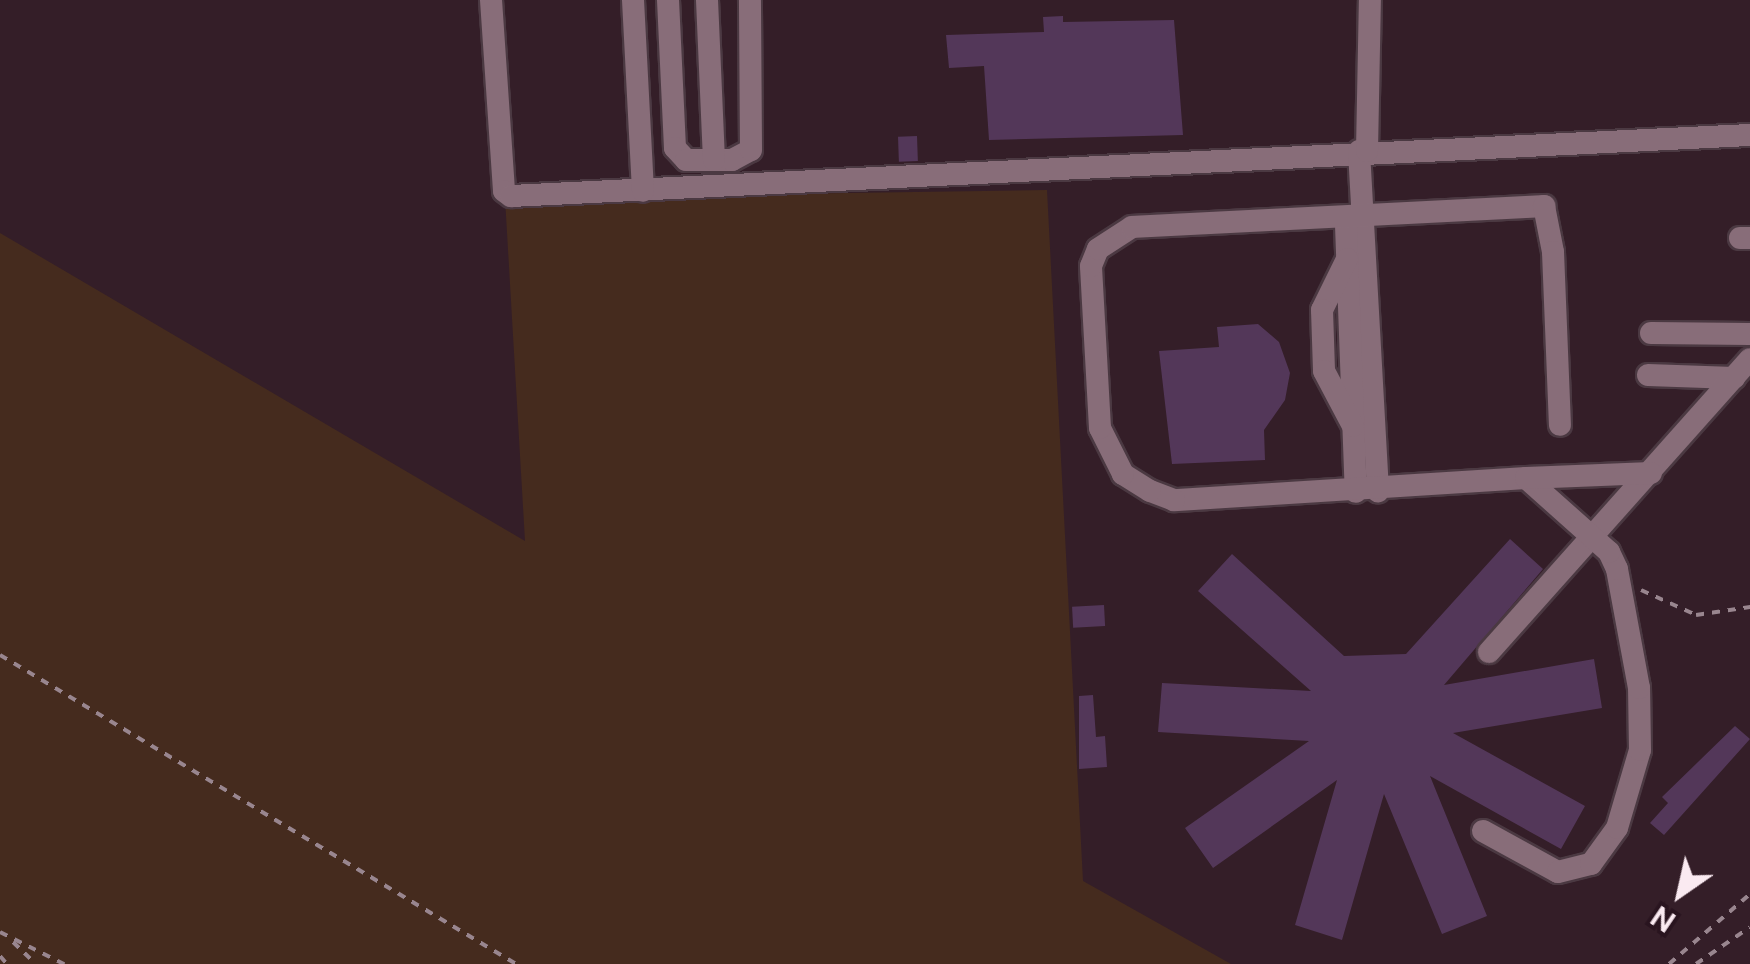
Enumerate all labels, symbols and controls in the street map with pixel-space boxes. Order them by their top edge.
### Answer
north arrow [1630,844,1730,944]
text: N [1645,899,1681,939]

